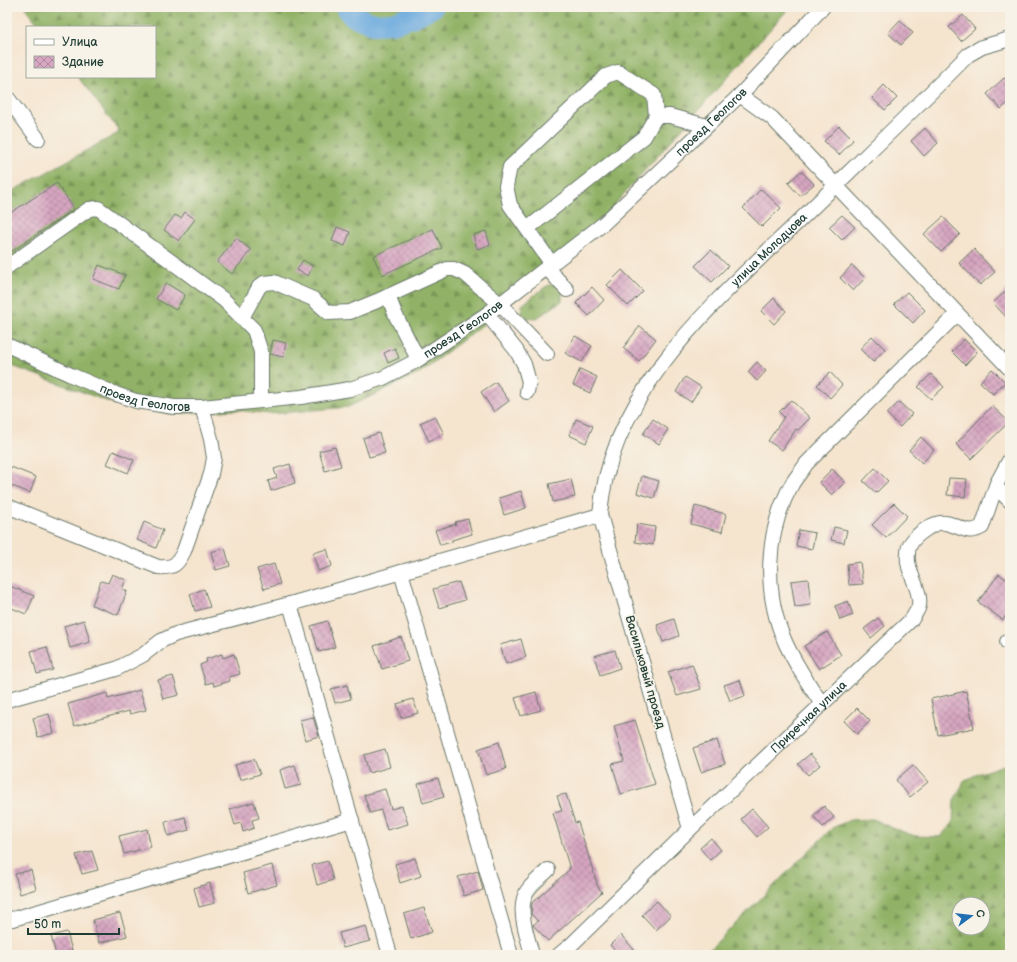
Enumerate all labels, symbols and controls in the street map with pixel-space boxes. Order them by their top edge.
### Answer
legend [26,26,156,78]
text: Улица [62,35,98,50]
text: Здание [62,55,104,70]
street label: проезд Геологов [672,84,751,159]
street label: улица Молодцова [728,210,810,289]
street label: проезд Геологов [421,297,506,361]
street label: проезд Геологов [98,381,191,415]
street label: Васильковый проезд [622,614,669,731]
street label: Приречная улица [767,677,850,756]
north arrow [951,896,991,936]
text: С [973,908,988,919]
scale bar [28,910,119,936]
text: 50 m [34,917,61,932]

